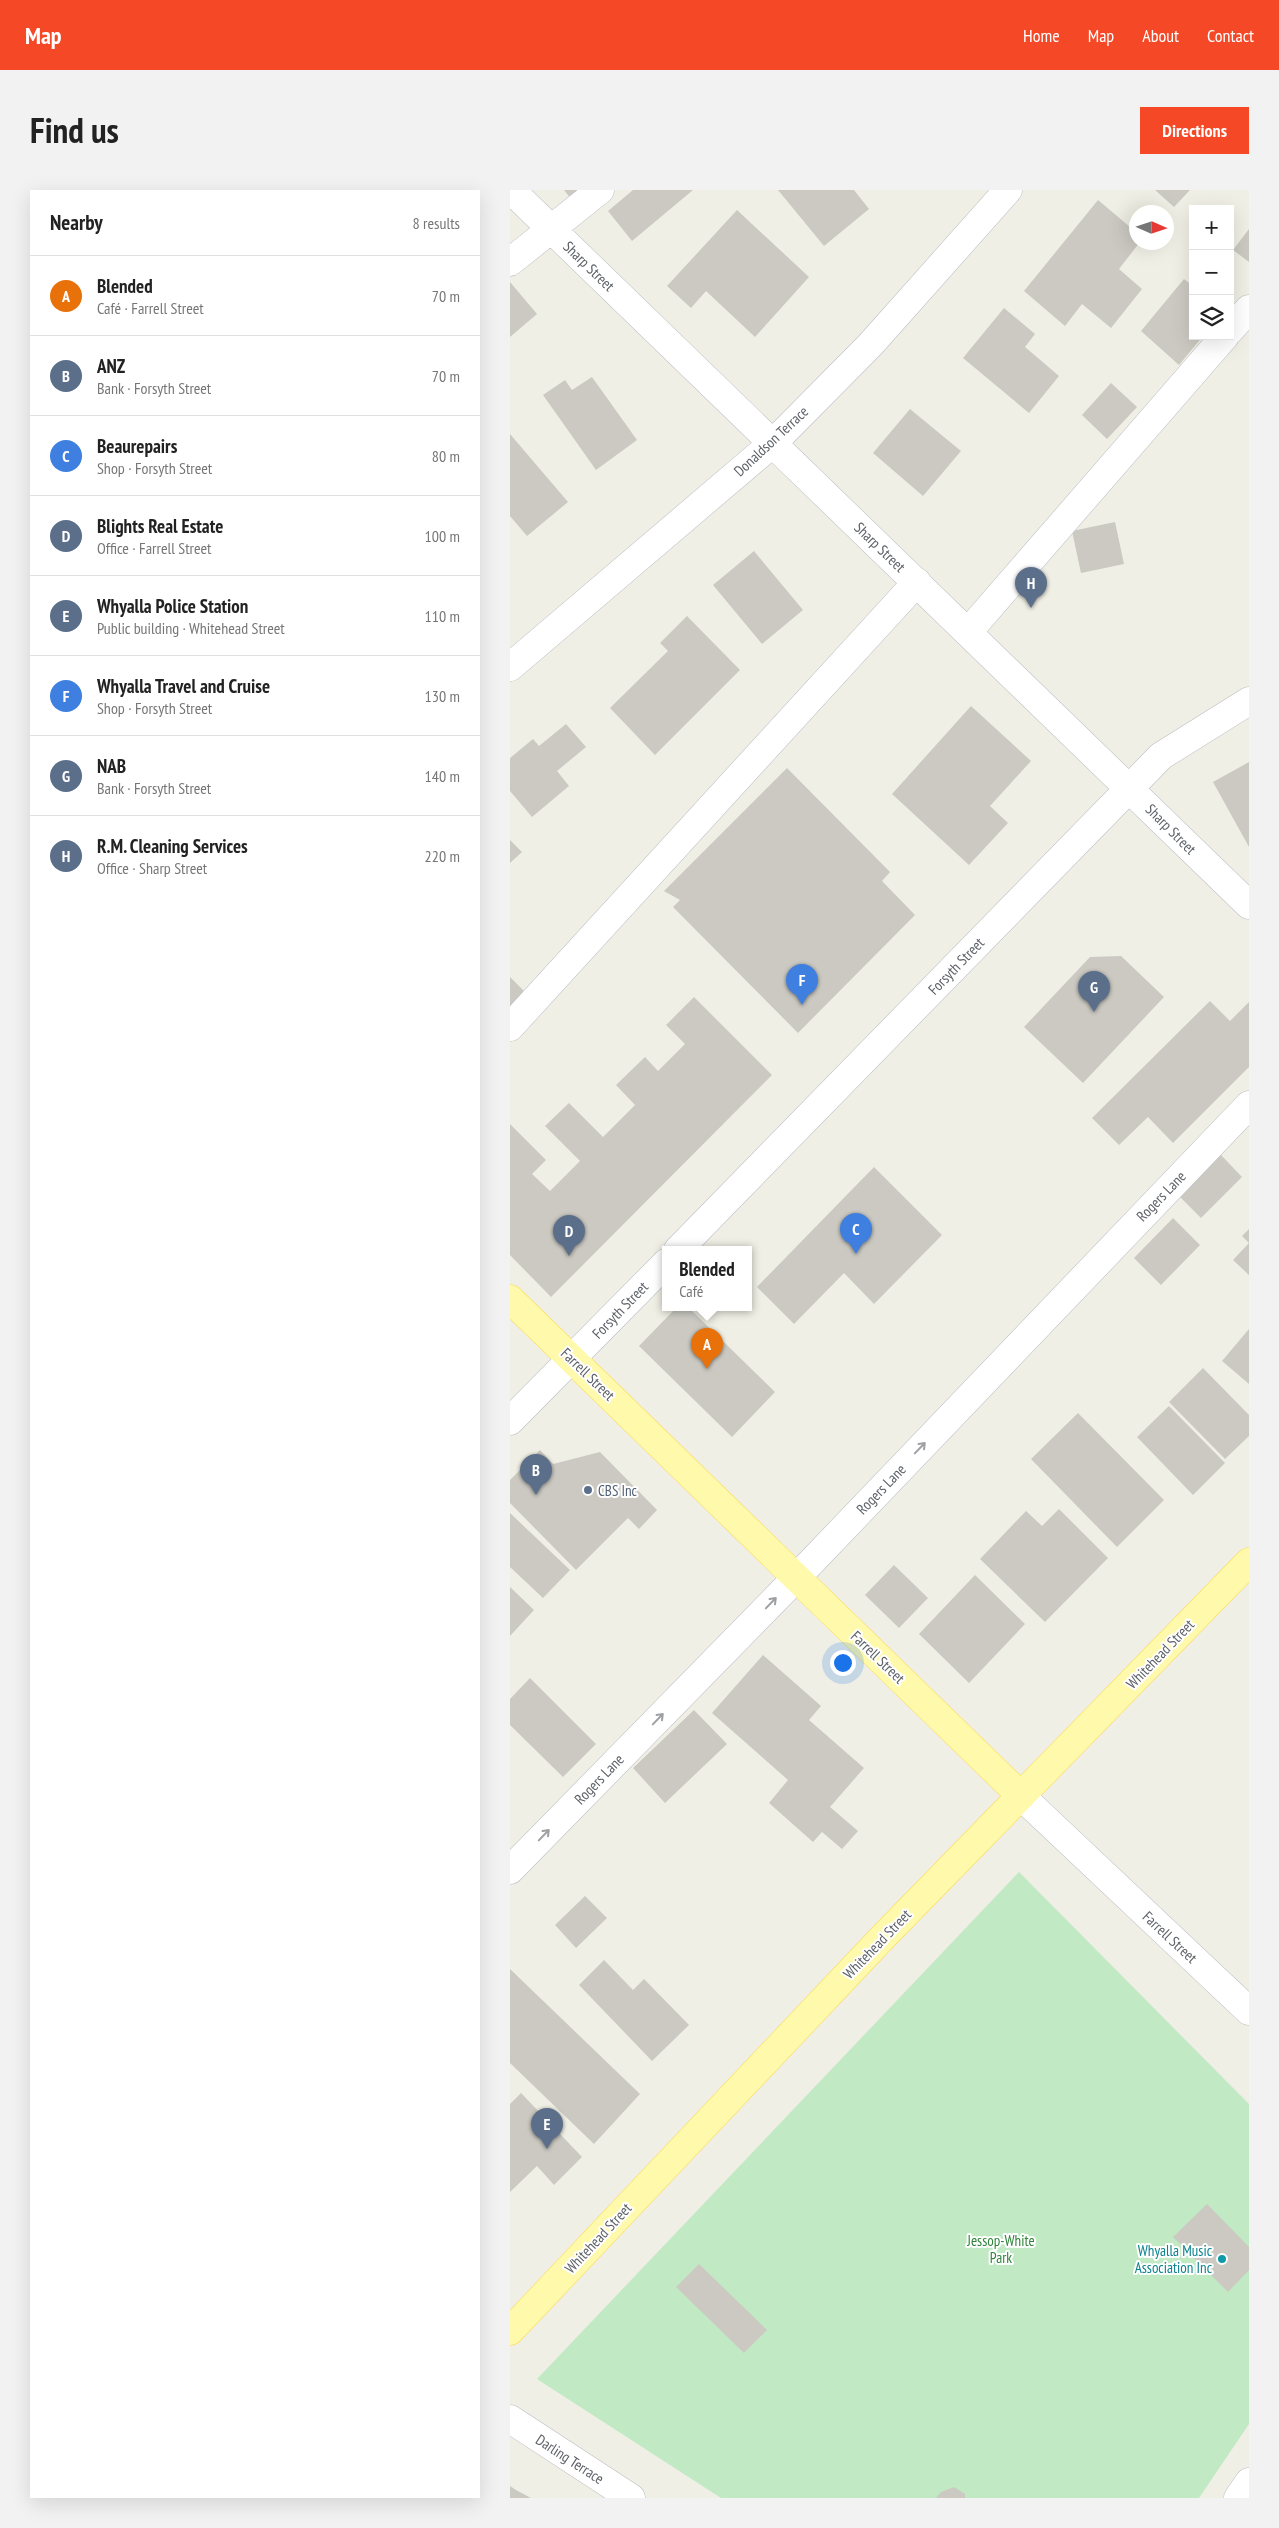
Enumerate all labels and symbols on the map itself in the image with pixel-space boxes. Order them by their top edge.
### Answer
north arrow [1129,205,1174,250]
street label: Sharp Street [559,237,619,295]
street label: Donaldson Terrace [730,402,812,480]
street label: Sharp Street [850,518,910,576]
pin: H [1015,567,1047,608]
street label: Sharp Street [1142,800,1200,858]
street label: Forsyth Street [924,933,988,999]
pin: F [786,964,818,1005]
pin: G [1078,971,1110,1012]
street label: Rogers Lane [1132,1167,1190,1225]
pin: C [840,1213,872,1254]
pin: D [553,1215,585,1256]
street label: Forsyth Street [588,1277,652,1343]
pin: A [691,1328,723,1369]
street label: Farrell Street [557,1344,619,1404]
one-way arrow [914,1442,926,1454]
pin: B [520,1454,552,1495]
street label: Rogers Lane [852,1460,910,1518]
place label: CBS Inc [598,1481,638,1500]
marker: CBS Inc [582,1484,594,1496]
one-way arrow [765,1597,778,1609]
street label: Whitehead Street [1122,1615,1198,1693]
street label: Farrell Street [847,1627,909,1687]
your location [830,1650,856,1676]
one-way arrow [652,1713,664,1725]
street label: Rogers Lane [570,1750,628,1808]
one-way arrow [538,1829,550,1841]
street label: Whitehead Street [839,1905,915,1983]
street label: Farrell Street [1139,1907,1201,1967]
pin: E [531,2108,563,2149]
street label: Whitehead Street [560,2199,636,2277]
park label: Jessop-White Park [966,2231,1035,2267]
place label: Whyalla Music Association Inc [1135,2241,1213,2277]
marker: Whyalla Music Association Inc [1216,2253,1228,2265]
street label: Darling Terrace [532,2430,608,2488]

